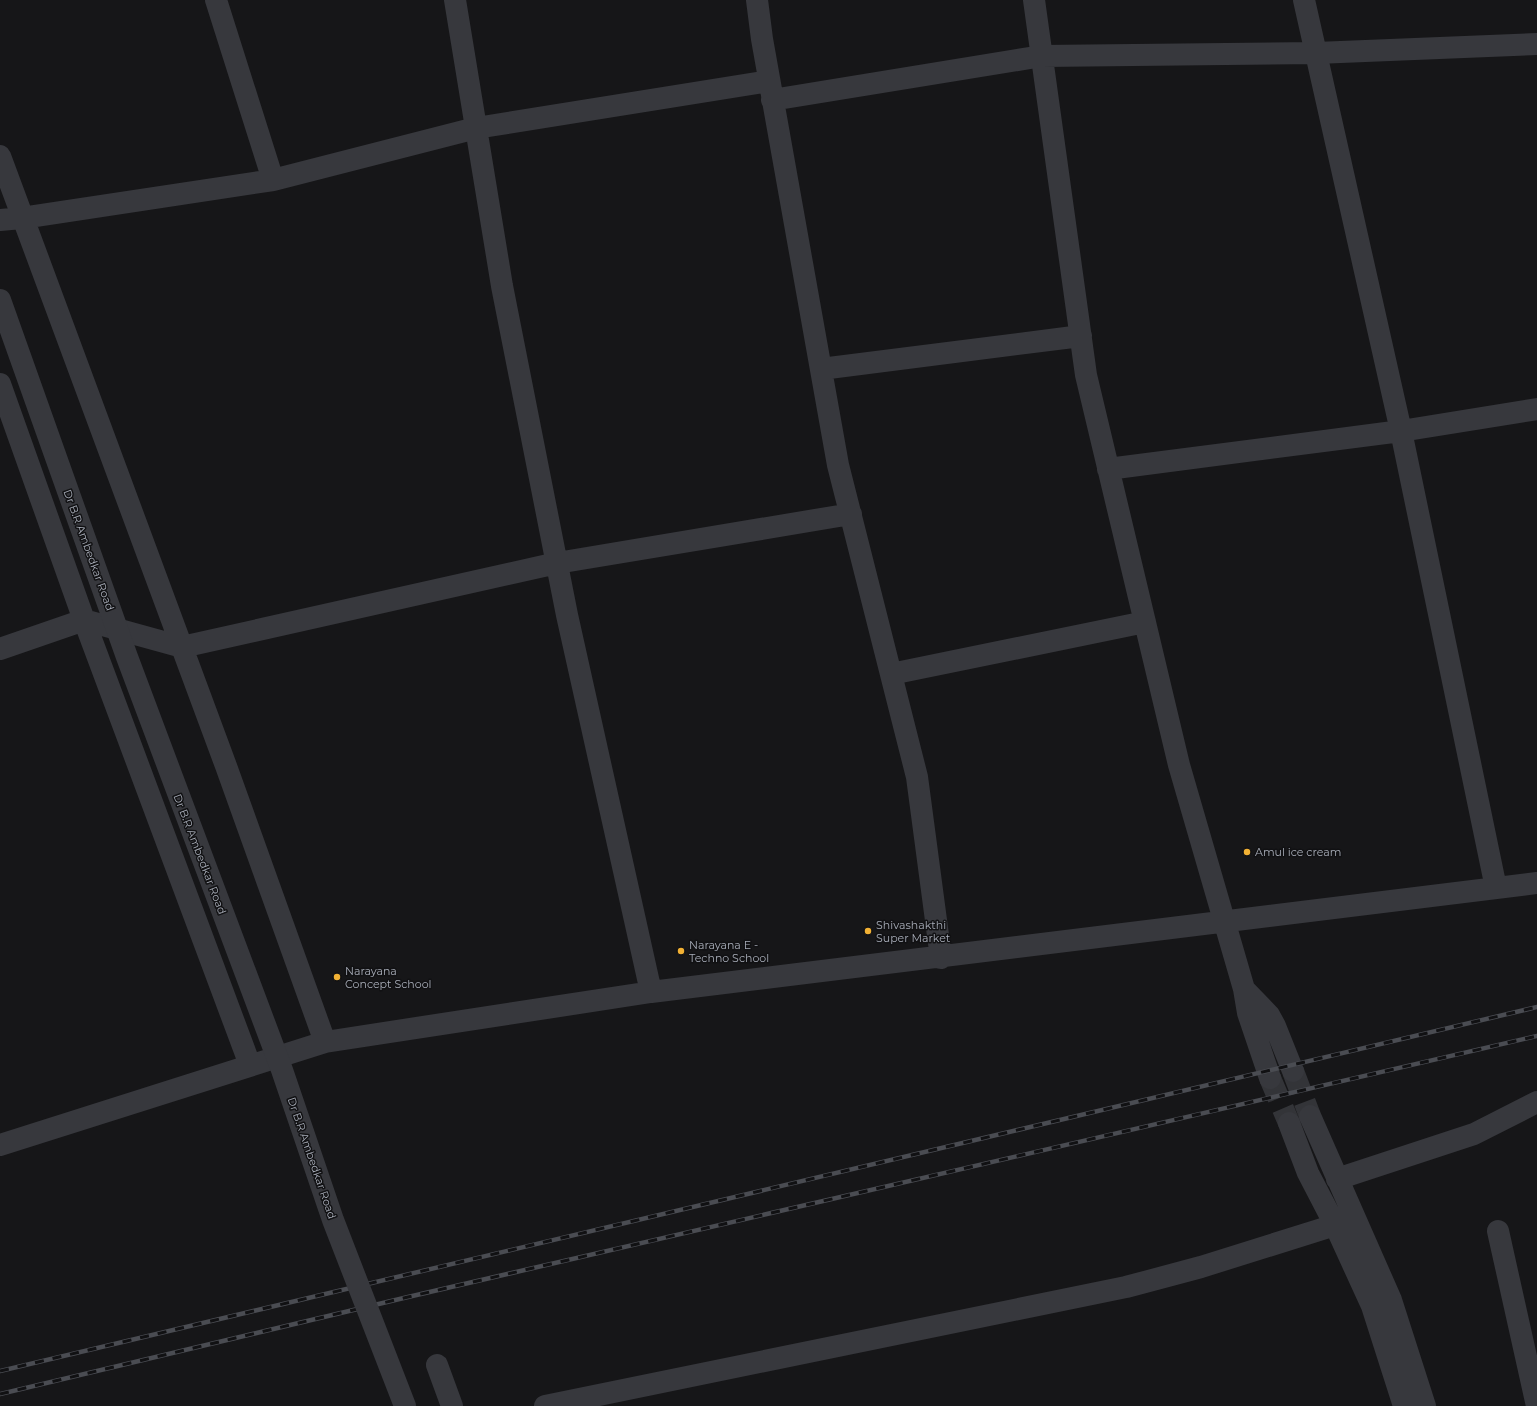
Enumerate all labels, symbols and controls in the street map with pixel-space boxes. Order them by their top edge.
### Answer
street label: Dr B.R Ambedkar Road [61,487,117,613]
street label: Dr B.R Ambedkar Road [171,792,229,916]
place label: Amul ice cream [1255,845,1341,859]
marker: Amul ice cream [1242,847,1252,857]
place label: Shivashakthi Super Market [876,918,951,945]
marker: Shivashakthi Super Market [863,926,873,936]
place label: Narayana E - Techno School [689,938,769,965]
marker: Narayana E - Techno School [676,946,686,956]
place label: Narayana Concept School [345,964,432,991]
marker: Narayana Concept School [332,972,342,982]
street label: Dr B.R Ambedkar Road [285,1095,339,1221]

